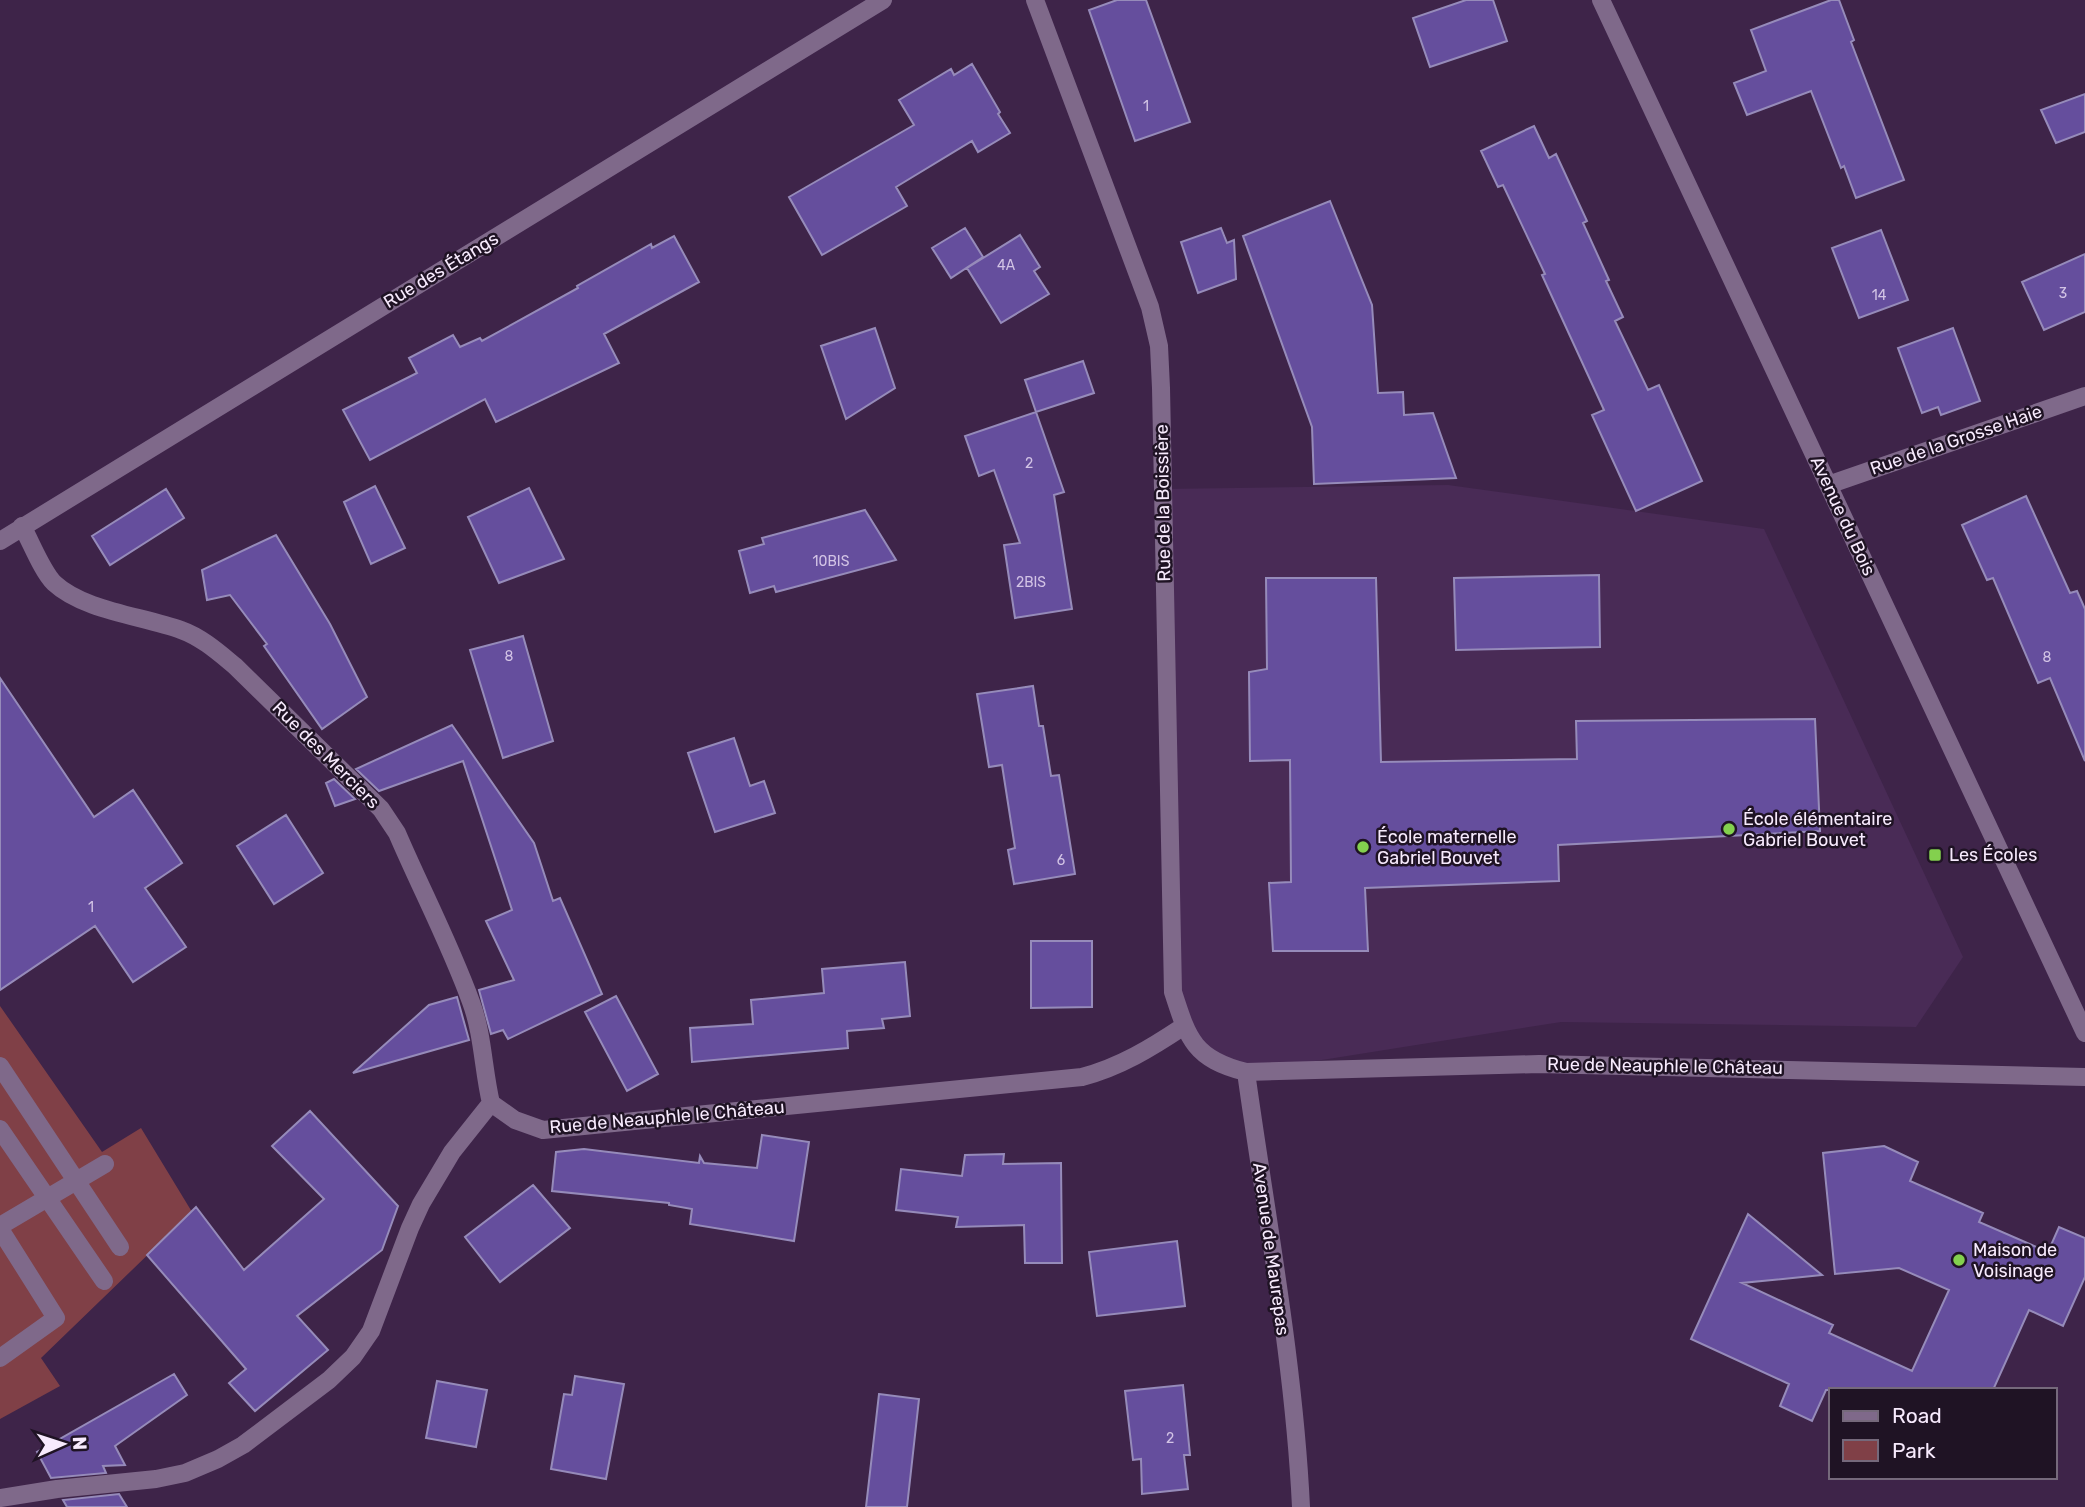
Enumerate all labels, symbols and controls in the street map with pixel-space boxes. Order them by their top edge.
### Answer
house number: 1 [1143,98,1149,115]
street label: Rue des Étangs [380,227,502,313]
house number: 4A [997,257,1016,274]
house number: 3 [2059,285,2067,302]
house number: 14 [1872,287,1887,304]
street label: Rue de la Grosse Haie [1867,400,2045,480]
street label: Rue de la Boissière [1151,424,1175,582]
street label: Avenue du Bois [1806,453,1880,579]
house number: 2 [1025,455,1033,472]
house number: 10BIS [813,553,850,570]
house number: 2BIS [1016,574,1046,591]
house number: 8 [505,648,514,665]
house number: 8 [2043,649,2052,666]
street label: Rue des Merciers [268,697,384,813]
place label: École élémentaire Gabriel Bouvet [1743,808,1892,851]
marker: École élémentaire Gabriel Bouvet [1721,821,1737,837]
place label: École maternelle Gabriel Bouvet [1377,826,1517,869]
marker: École maternelle Gabriel Bouvet [1355,839,1371,855]
place label: Les Écoles [1949,844,2037,866]
marker: Les Écoles [1927,847,1943,863]
house number: 6 [1057,852,1065,869]
house number: 1 [88,899,94,916]
street label: Rue de Neauphle le Château [1547,1053,1783,1079]
street label: Rue de Neauphle le Château [549,1096,785,1138]
street label: Avenue de Maurepas [1248,1161,1294,1337]
place label: Maison de Voisinage [1973,1239,2057,1282]
marker: Maison de Voisinage [1951,1252,1967,1268]
legend [1829,1388,2057,1479]
text: Road [1892,1403,1942,1428]
north arrow [28,1409,98,1479]
house number: 2 [1166,1430,1174,1447]
text: N [68,1436,91,1451]
text: Park [1892,1438,1936,1463]

